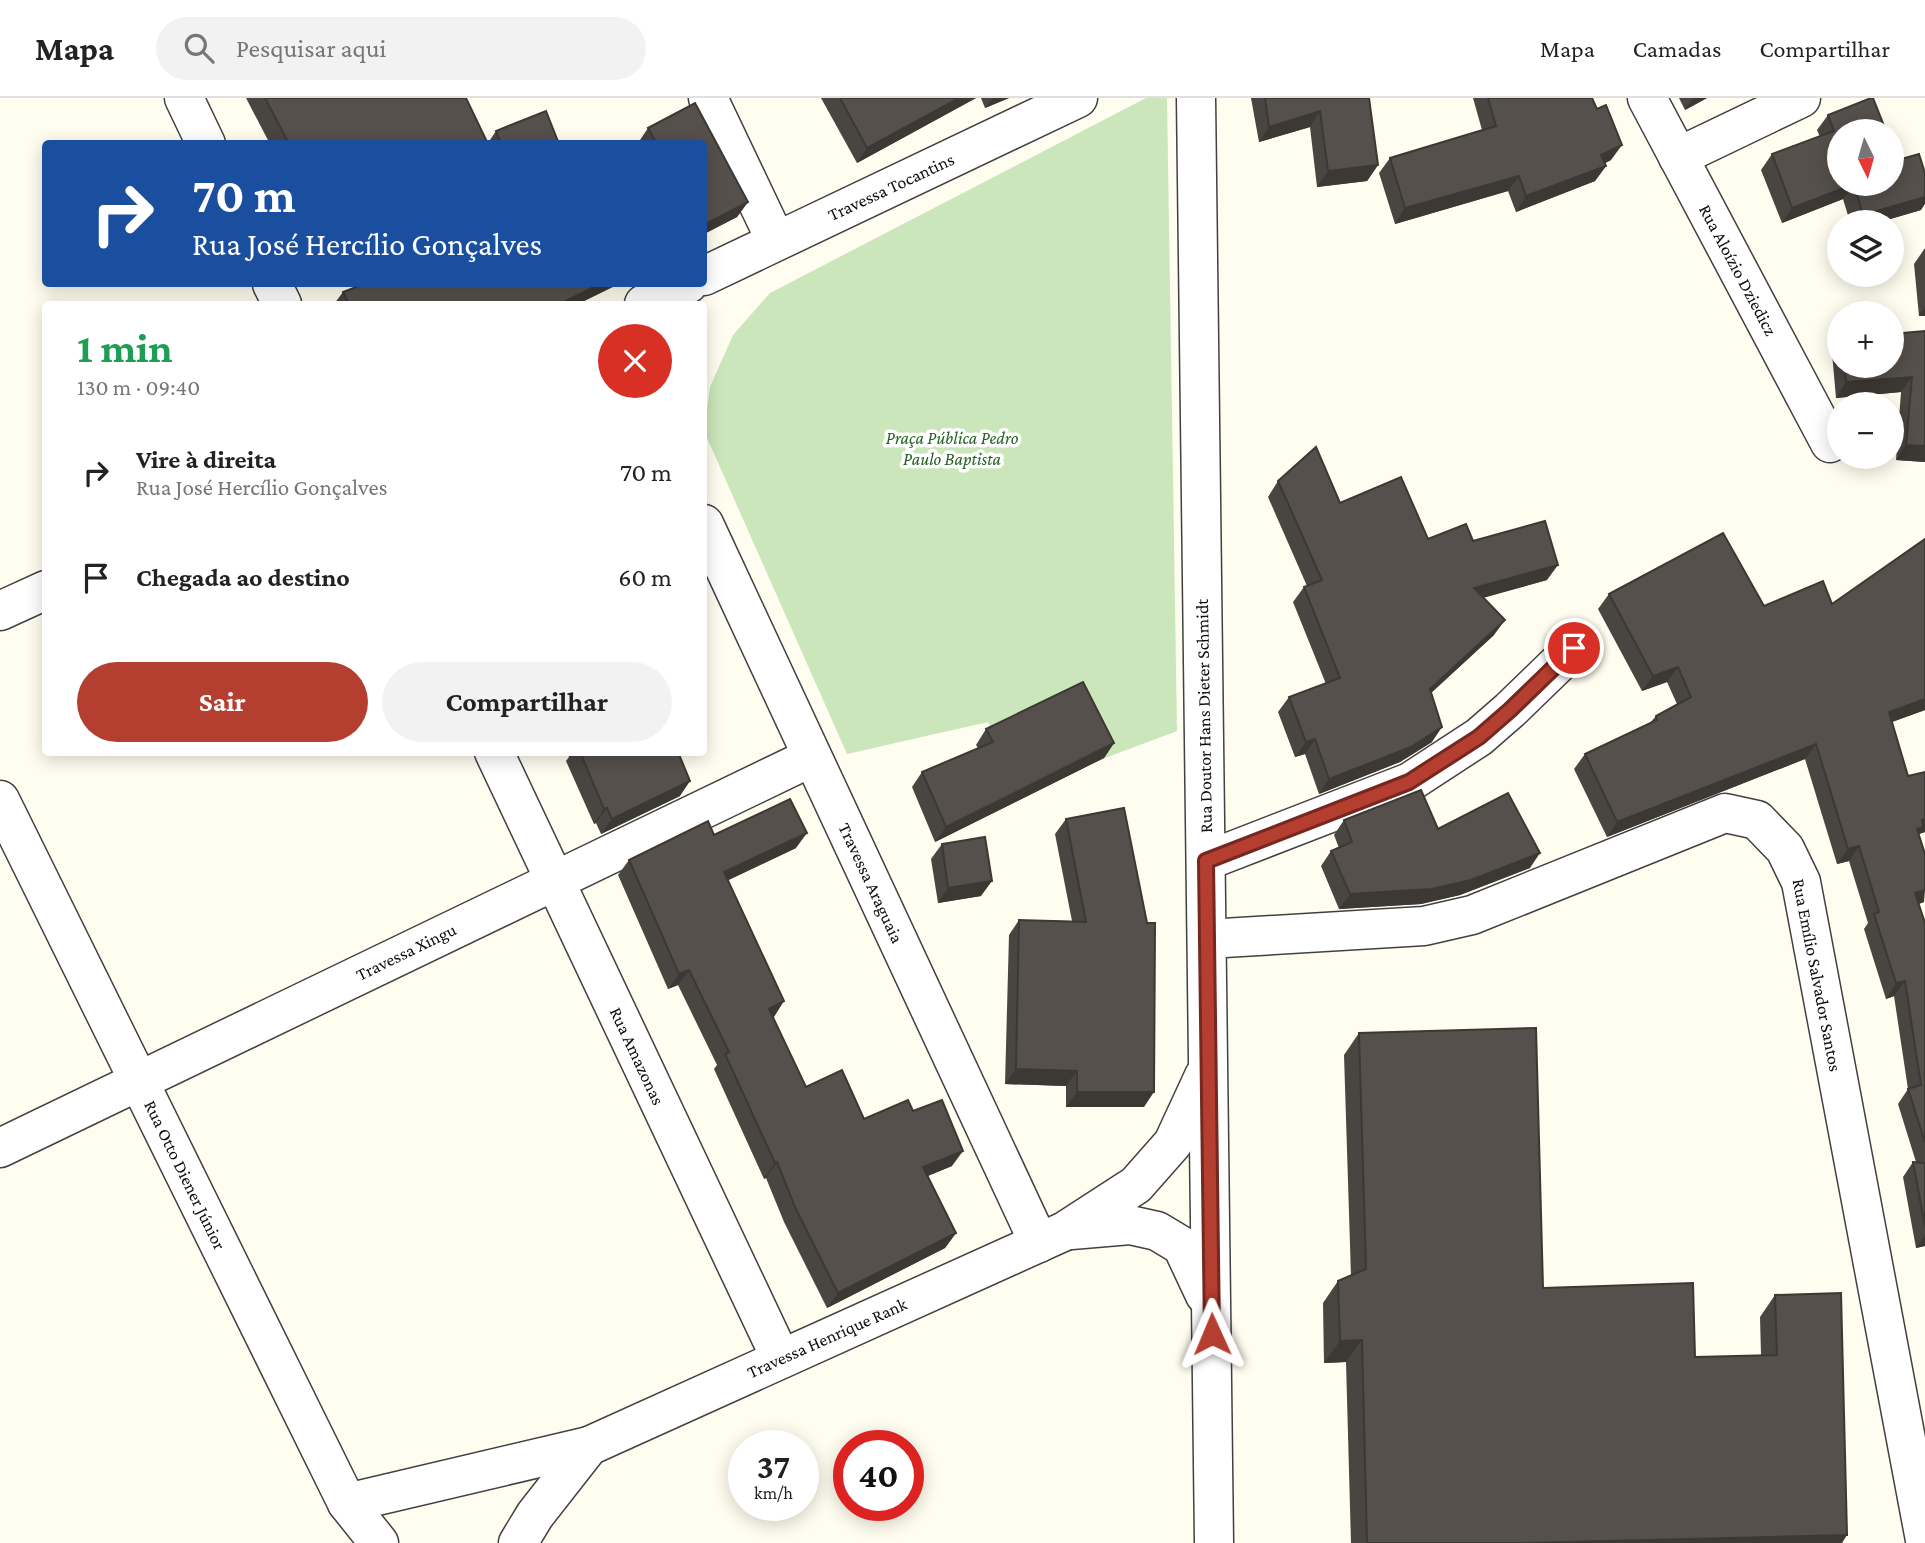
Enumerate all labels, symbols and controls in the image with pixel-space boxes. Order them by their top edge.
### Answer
search box [156,17,646,80]
icon: search [180,29,218,67]
text: Mapa [35,30,114,67]
text: Pesquisar aqui [236,34,386,63]
text: Mapa [1540,35,1595,62]
text: Camadas [1633,35,1721,62]
text: Compartilhar [1759,35,1890,62]
north arrow [1827,119,1904,196]
map controls [1827,119,1904,469]
street label: Travessa Tocantins [825,149,957,225]
icon: right [77,168,168,259]
text: 70 m [192,168,296,223]
street label: Rua Aloízio Dziedicz [1695,201,1781,339]
button: layers [1827,210,1904,287]
text: Rua José Hercílio Gonçalves [192,226,542,262]
button: + [1827,301,1904,378]
text: 1 min [77,324,173,371]
button: close [598,324,672,398]
text: 130 m · 09:40 [77,374,200,400]
button: − [1827,392,1904,469]
park label: Praça Pública Pedro Paulo Baptista [886,428,1019,469]
text: Vire à direita [136,445,276,474]
icon: right [77,454,115,492]
text: 70 m [620,458,672,487]
text: Rua José Hercílio Gonçalves [136,474,388,500]
icon: arrive [77,559,115,597]
text: Chegada ao destino [136,563,350,592]
text: 60 m [618,563,672,592]
street label: Rua Doutor Hans Dieter Schmidt [1192,598,1216,833]
pin [1544,618,1604,678]
icon: arrive [1555,629,1593,667]
button: Sair [77,662,368,742]
button: Compartilhar [382,662,672,742]
street label: Travessa Araguaia [834,820,908,946]
street label: Rua Emílio Salvador Santos [1788,877,1846,1073]
street label: Travessa Xingu [353,919,460,985]
street label: Rua Amazonas [606,1004,668,1108]
street label: Rua Otto Diener Júnior [140,1097,230,1254]
street label: Travessa Henrique Rank [744,1294,910,1382]
position arrow [1175,1297,1249,1371]
speed limit sign: 40 [833,1430,924,1521]
text: 37 [757,1447,790,1486]
text: km/h [754,1483,793,1503]

